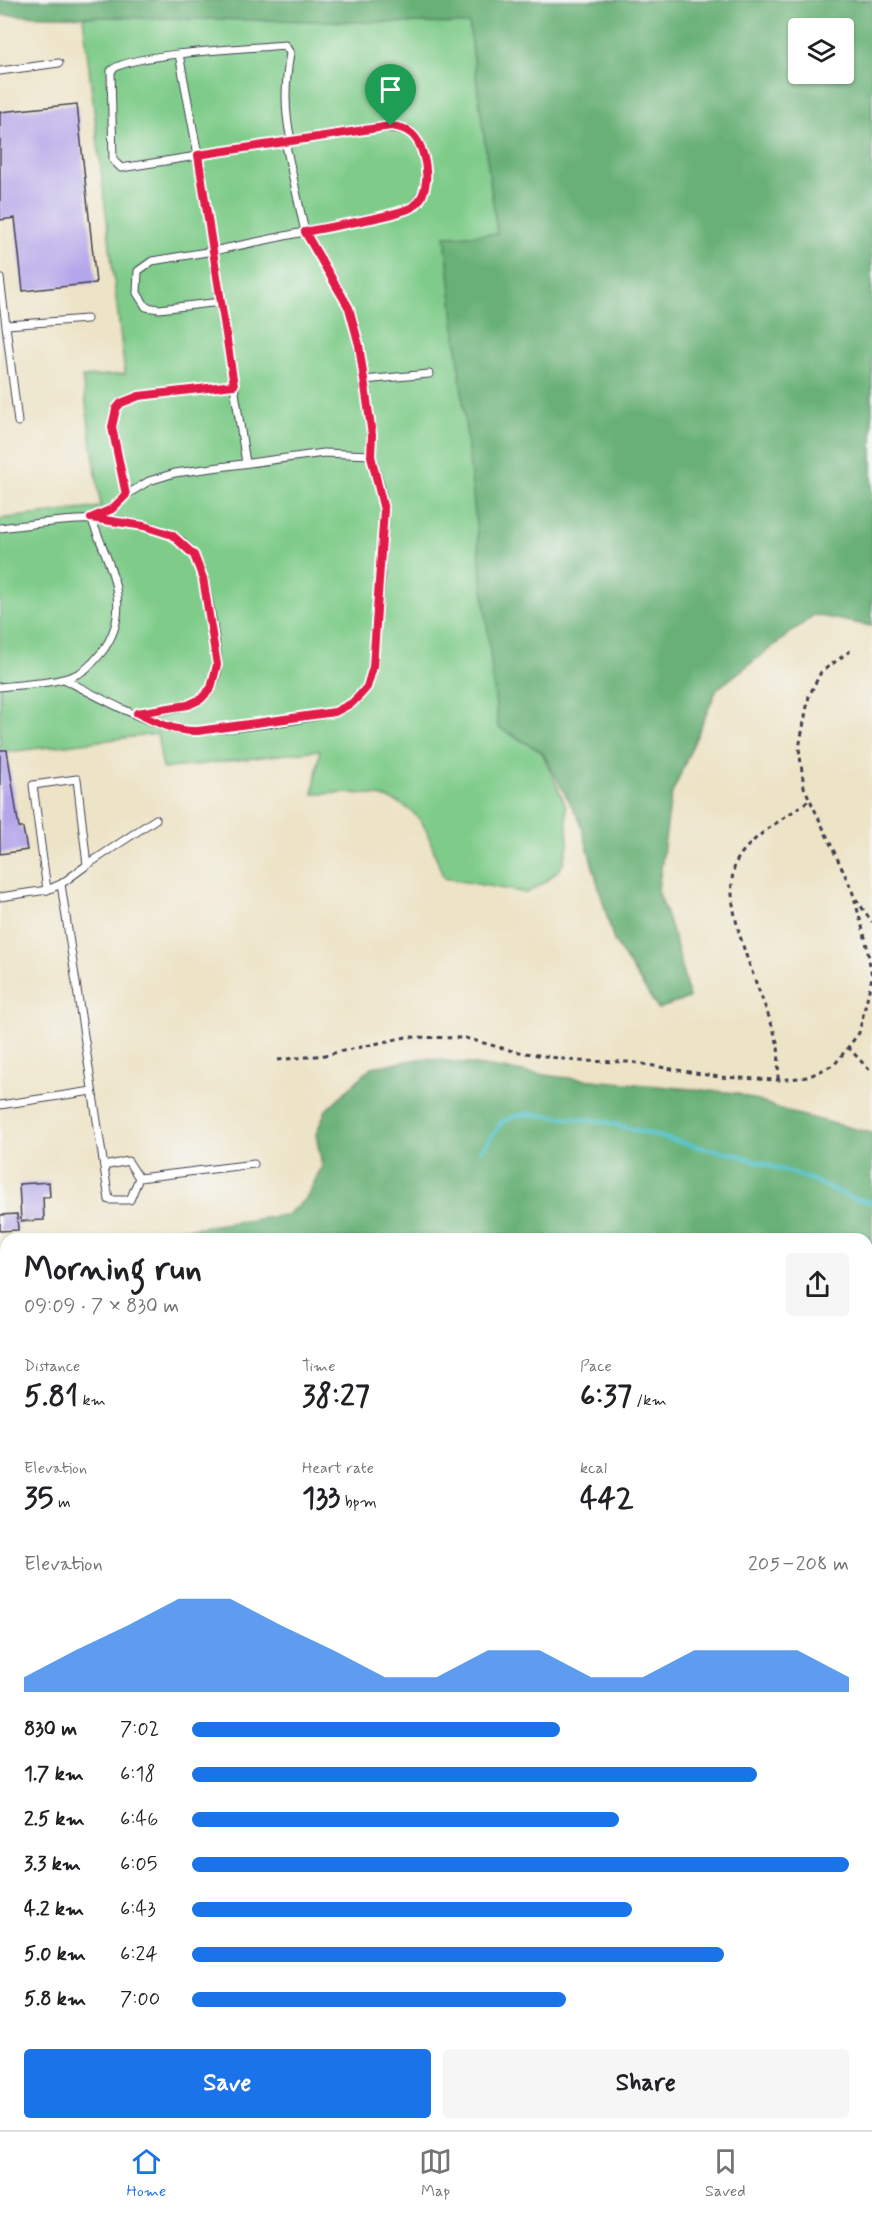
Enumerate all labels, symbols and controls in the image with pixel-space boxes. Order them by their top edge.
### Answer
map controls [788,18,854,84]
button: layers [788,18,854,84]
pin [365,64,416,126]
icon: arrive [374,73,407,106]
text: Morning run [24,1248,202,1292]
button: share [786,1253,849,1316]
text: 09:09 · 7 × 830 m [24,1293,179,1320]
text: Distance [24,1356,80,1377]
text: Time [302,1356,336,1377]
text: Pace [580,1356,612,1377]
text: 5.81 [24,1377,78,1416]
text: 38:27 [302,1377,370,1416]
text: 6:37 [580,1377,632,1416]
text: km [78,1390,106,1411]
text: /km [632,1390,667,1411]
text: Elevation [24,1458,87,1479]
text: Heart rate [302,1458,374,1479]
text: kcal [580,1458,607,1479]
text: 35 [24,1479,54,1518]
text: 133 [302,1479,340,1518]
text: 442 [580,1479,634,1518]
text: m [54,1492,71,1513]
text: bpm [340,1492,377,1513]
text: Elevation [24,1551,103,1578]
text: 205–208 m [748,1551,849,1578]
text: 830 m [24,1716,77,1743]
text: 7:02 [120,1716,159,1743]
text: 1.7 km [24,1761,84,1788]
text: 6:18 [120,1761,155,1788]
text: 2.5 km [24,1806,85,1833]
text: 6:46 [120,1806,158,1833]
text: 3.3 km [24,1851,81,1878]
text: 6:05 [120,1851,157,1878]
text: 4.2 km [24,1896,84,1923]
text: 6:43 [120,1896,156,1923]
text: 5.0 km [24,1941,86,1968]
text: 6:24 [120,1941,158,1968]
text: 5.8 km [24,1986,86,2013]
text: 7:00 [120,1986,160,2013]
button: Save [24,2049,431,2118]
button: Share [443,2049,849,2118]
tab: Home [126,2145,166,2202]
tab: Map [419,2145,452,2202]
tab: Saved [705,2145,746,2202]

